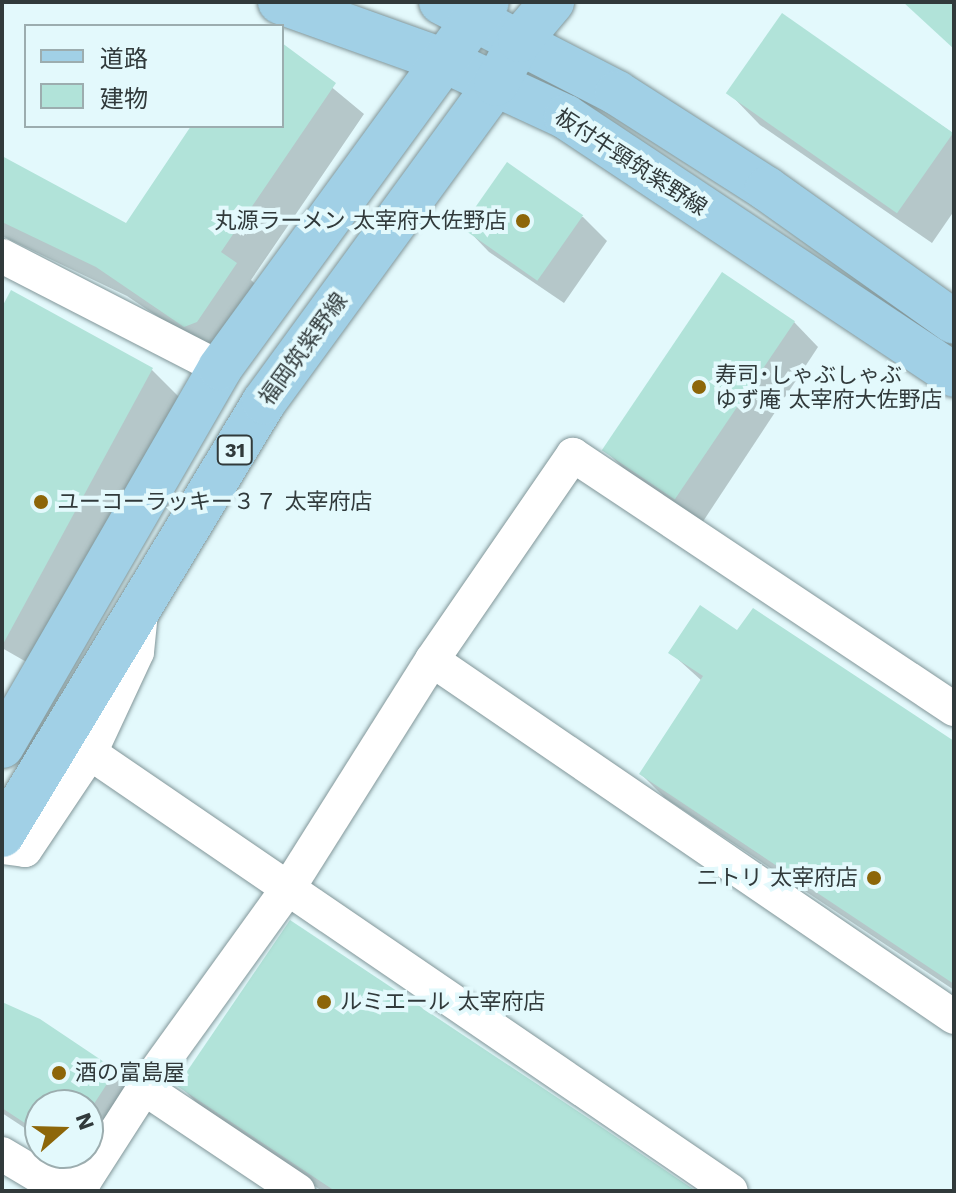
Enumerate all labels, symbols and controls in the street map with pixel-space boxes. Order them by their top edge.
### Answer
legend [24,24,284,128]
text: 道路 [100,45,148,73]
text: 建物 [100,85,148,113]
street label: 板付牛頸筑紫野線 [550,103,712,221]
place label: 丸源ラーメン 太宰府大佐野店 [213,208,507,234]
marker: 丸源ラーメン 太宰府大佐野店 [514,212,532,230]
street label: 福岡筑紫野線 [254,288,352,410]
place label: 寿司･しゃぶしゃぶ ゆず庵 太宰府大佐野店 [715,361,943,412]
marker: 寿司･しゃぶしゃぶ ゆず庵 太宰府大佐野店 [690,378,708,396]
road number: 31 [215,434,255,466]
place label: ユーコーラッキー３７ 太宰府店 [57,489,373,515]
marker: ユーコーラッキー３７ 太宰府店 [32,493,50,511]
place label: ニトリ 太宰府店 [696,865,858,891]
marker: ニトリ 太宰府店 [865,869,883,887]
place label: ルミエール 太宰府店 [340,989,546,1015]
marker: ルミエール 太宰府店 [315,993,333,1011]
place label: 酒の富島屋 [75,1060,185,1086]
marker: 酒の富島屋 [50,1064,68,1082]
north arrow [24,1089,104,1169]
text: N [71,1109,100,1133]

